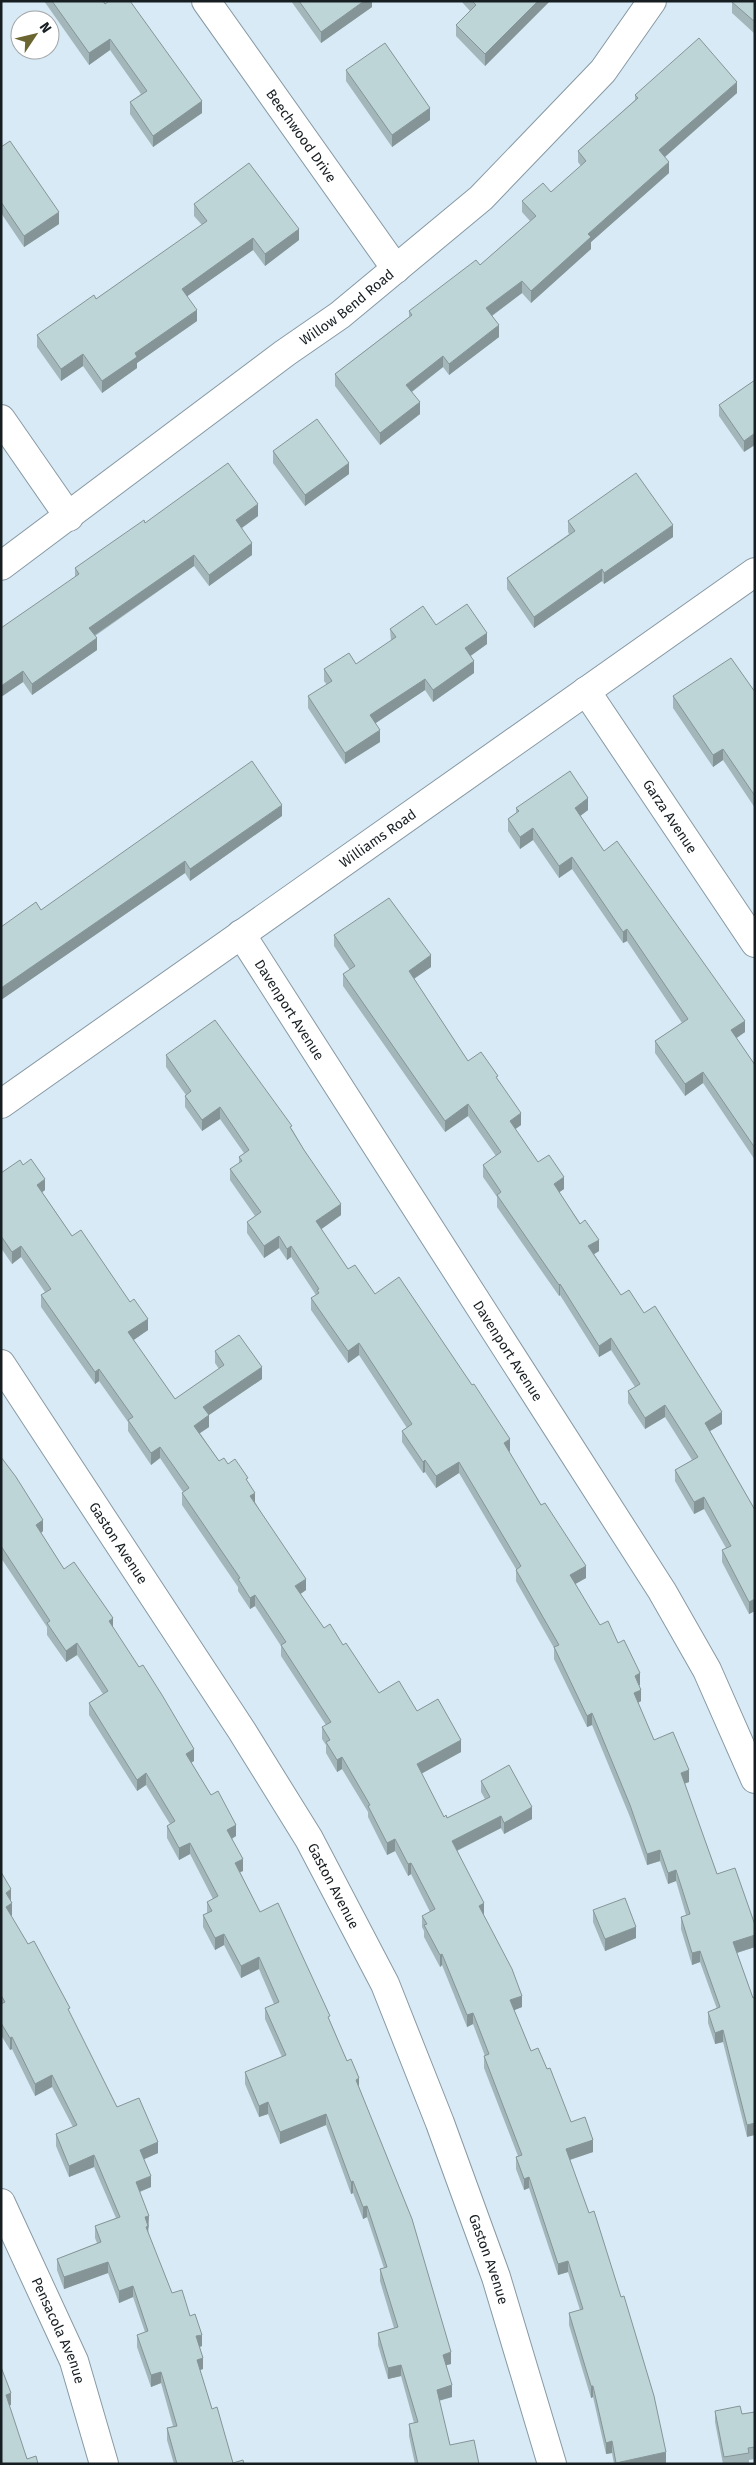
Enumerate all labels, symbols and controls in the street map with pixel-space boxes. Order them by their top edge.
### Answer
north arrow [10,10,60,60]
text: N [36,19,55,37]
street label: Beechwood Drive [263,86,340,185]
street label: Willow Bend Road [296,265,397,349]
street label: Garza Avenue [639,776,701,857]
street label: Williams Road [336,805,419,871]
street label: Davenport Avenue [251,956,328,1063]
street label: Davenport Avenue [470,1297,547,1404]
street label: Gaston Avenue [85,1499,151,1587]
street label: Gaston Avenue [304,1840,363,1932]
street label: Gaston Avenue [465,2212,512,2306]
street label: Pensacola Avenue [28,2275,89,2385]

